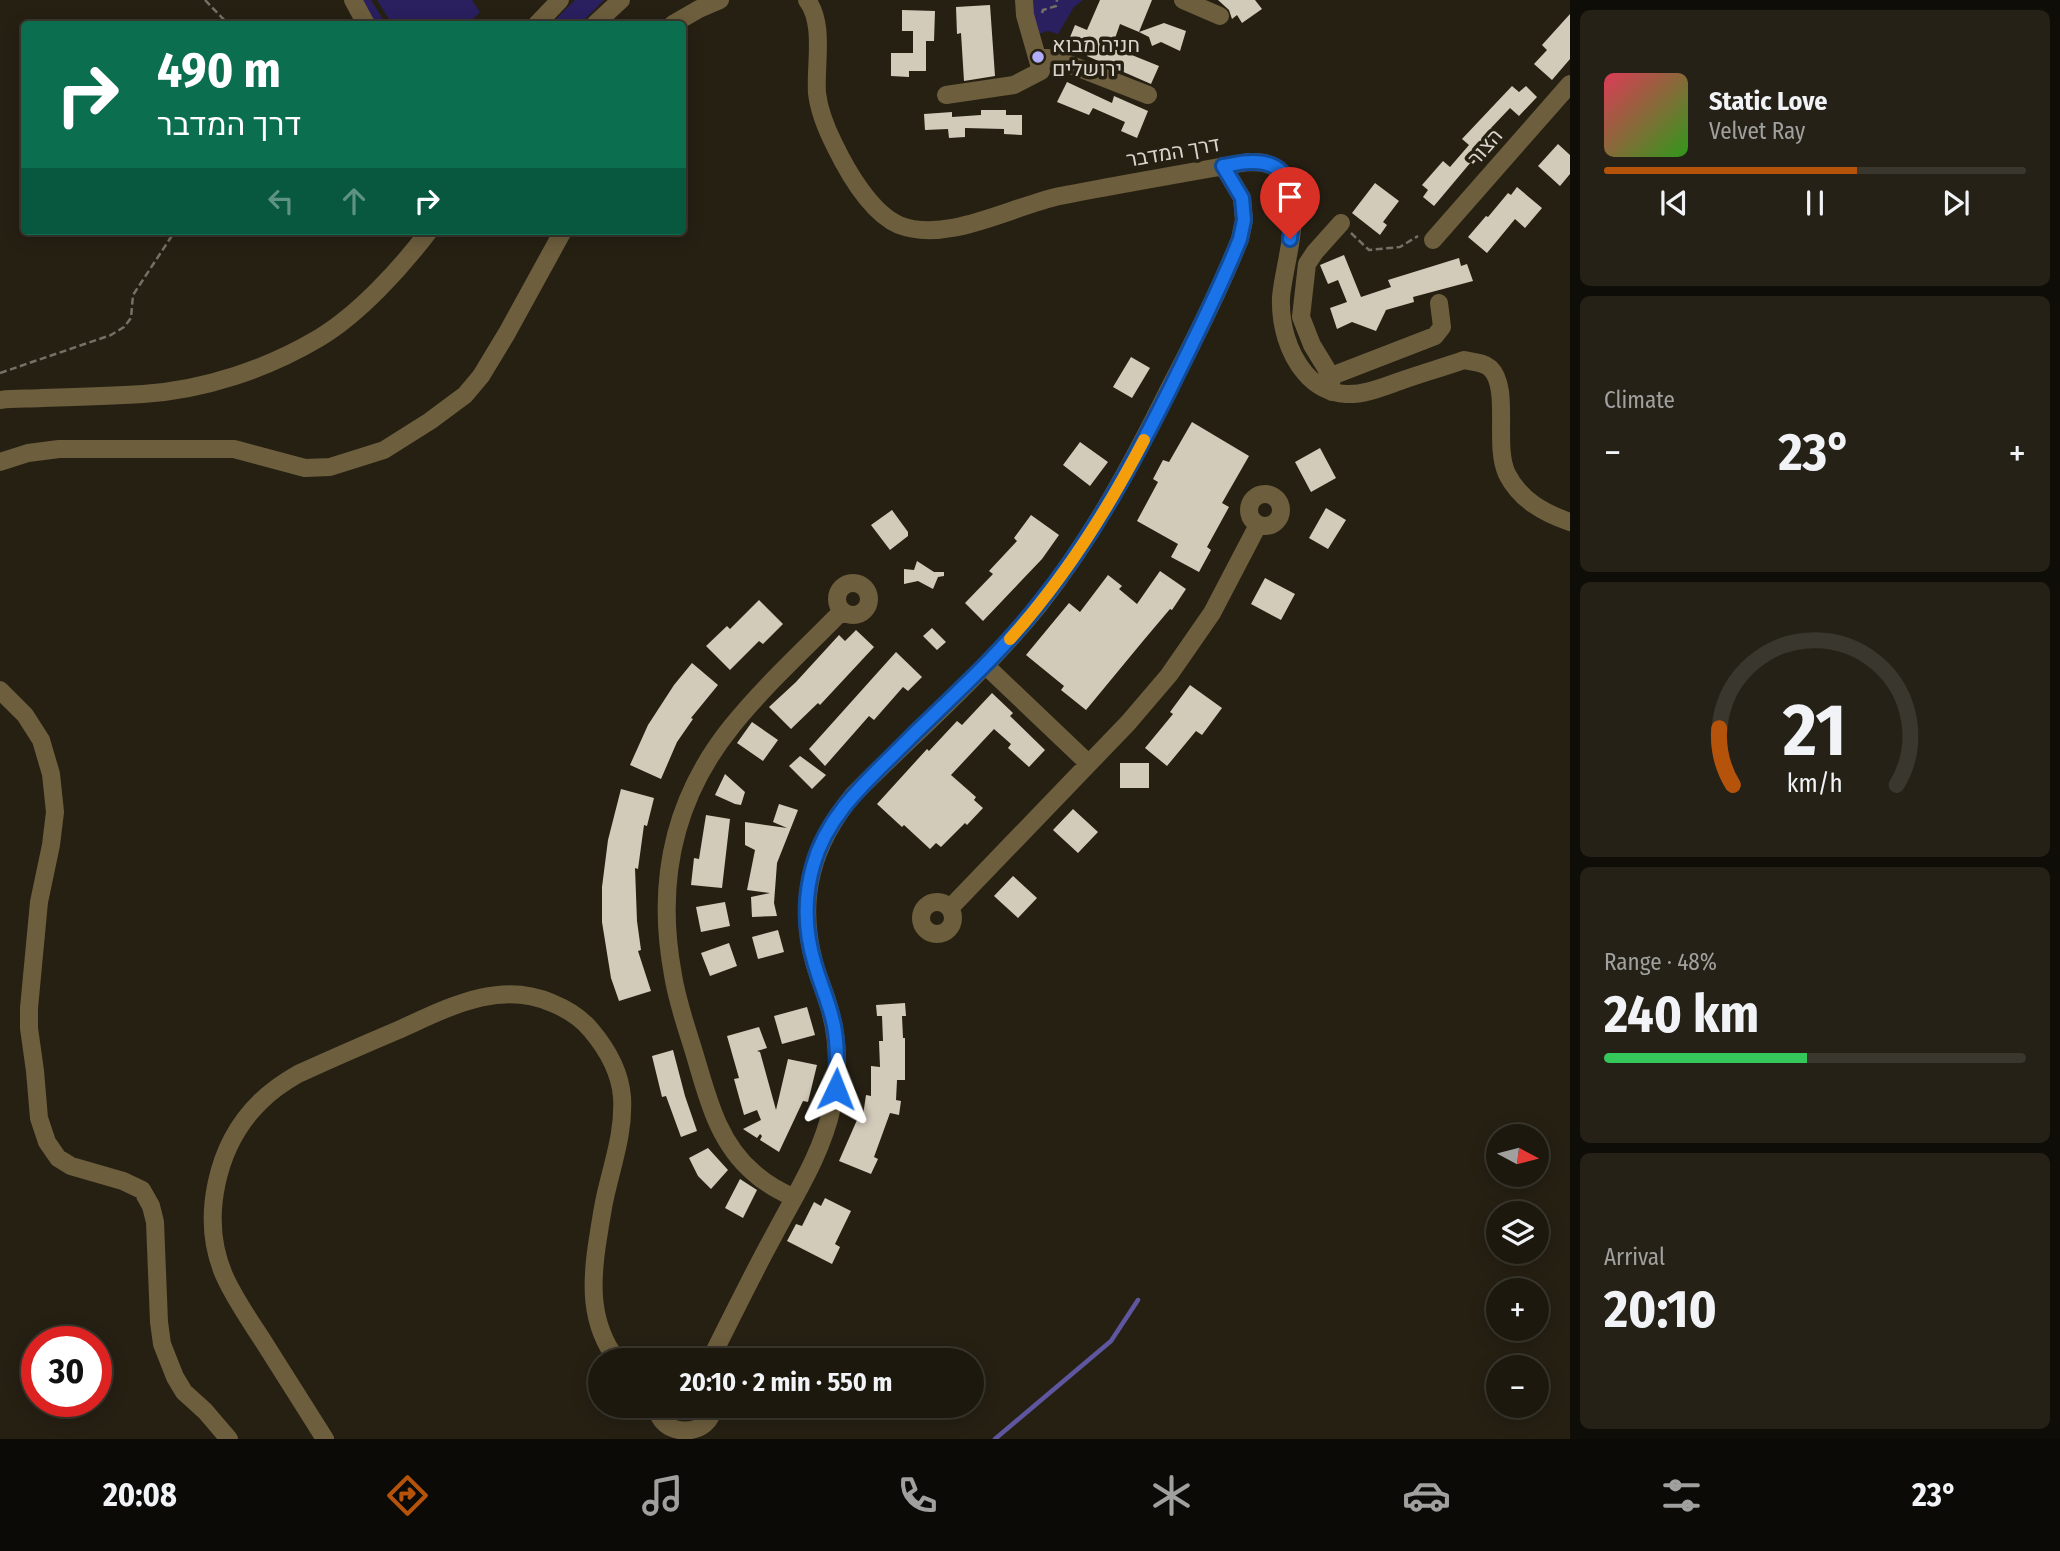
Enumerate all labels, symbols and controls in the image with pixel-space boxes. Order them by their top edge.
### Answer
place label: חניה מבוא ירושלים [1052,32,1140,82]
text: 490 m [157,41,281,100]
icon: right [42,49,133,140]
marker: חניה מבוא ירושלים [1030,49,1046,65]
text: Static Love [1709,86,1827,117]
text: דרך המדבר [157,105,301,143]
text: Velvet Ray [1709,117,1805,145]
street label: הצור [1462,123,1508,171]
street label: דרך המדבר [1124,131,1222,173]
pin [1260,167,1320,239]
icon: arrive [1271,178,1309,216]
icon: left [262,182,300,220]
icon: ahead [335,182,373,220]
icon: right [408,182,446,220]
icon: previous [1655,184,1693,222]
icon: pause [1796,184,1834,222]
icon: next [1937,184,1975,222]
text: Climate [1604,386,1675,414]
text: 23° [1778,421,1851,484]
text: − [1604,430,1621,476]
text: + [2009,430,2026,476]
text: 21 [1782,688,1847,775]
text: km/h [1787,769,1843,799]
text: Range · 48% [1604,948,1717,976]
text: 240 km [1604,983,1759,1046]
position arrow [799,1052,873,1126]
north arrow [1486,1124,1549,1186]
map controls [1486,1124,1549,1418]
button: layers [1486,1201,1549,1264]
text: Arrival [1604,1243,1665,1271]
button: + [1486,1278,1549,1341]
text: 20:10 [1604,1278,1717,1341]
speed limit sign: 30 [21,1326,112,1417]
button: − [1486,1355,1549,1418]
text: 20:10 · 2 min · 550 m [680,1367,892,1398]
icon: directions [383,1471,432,1520]
icon: music [638,1471,687,1520]
icon: phone [893,1471,942,1520]
icon: climate [1147,1471,1196,1520]
icon: car [1402,1471,1451,1520]
icon: filters [1657,1471,1706,1520]
text: 20:08 [103,1476,177,1514]
text: 23° [1912,1476,1957,1514]

